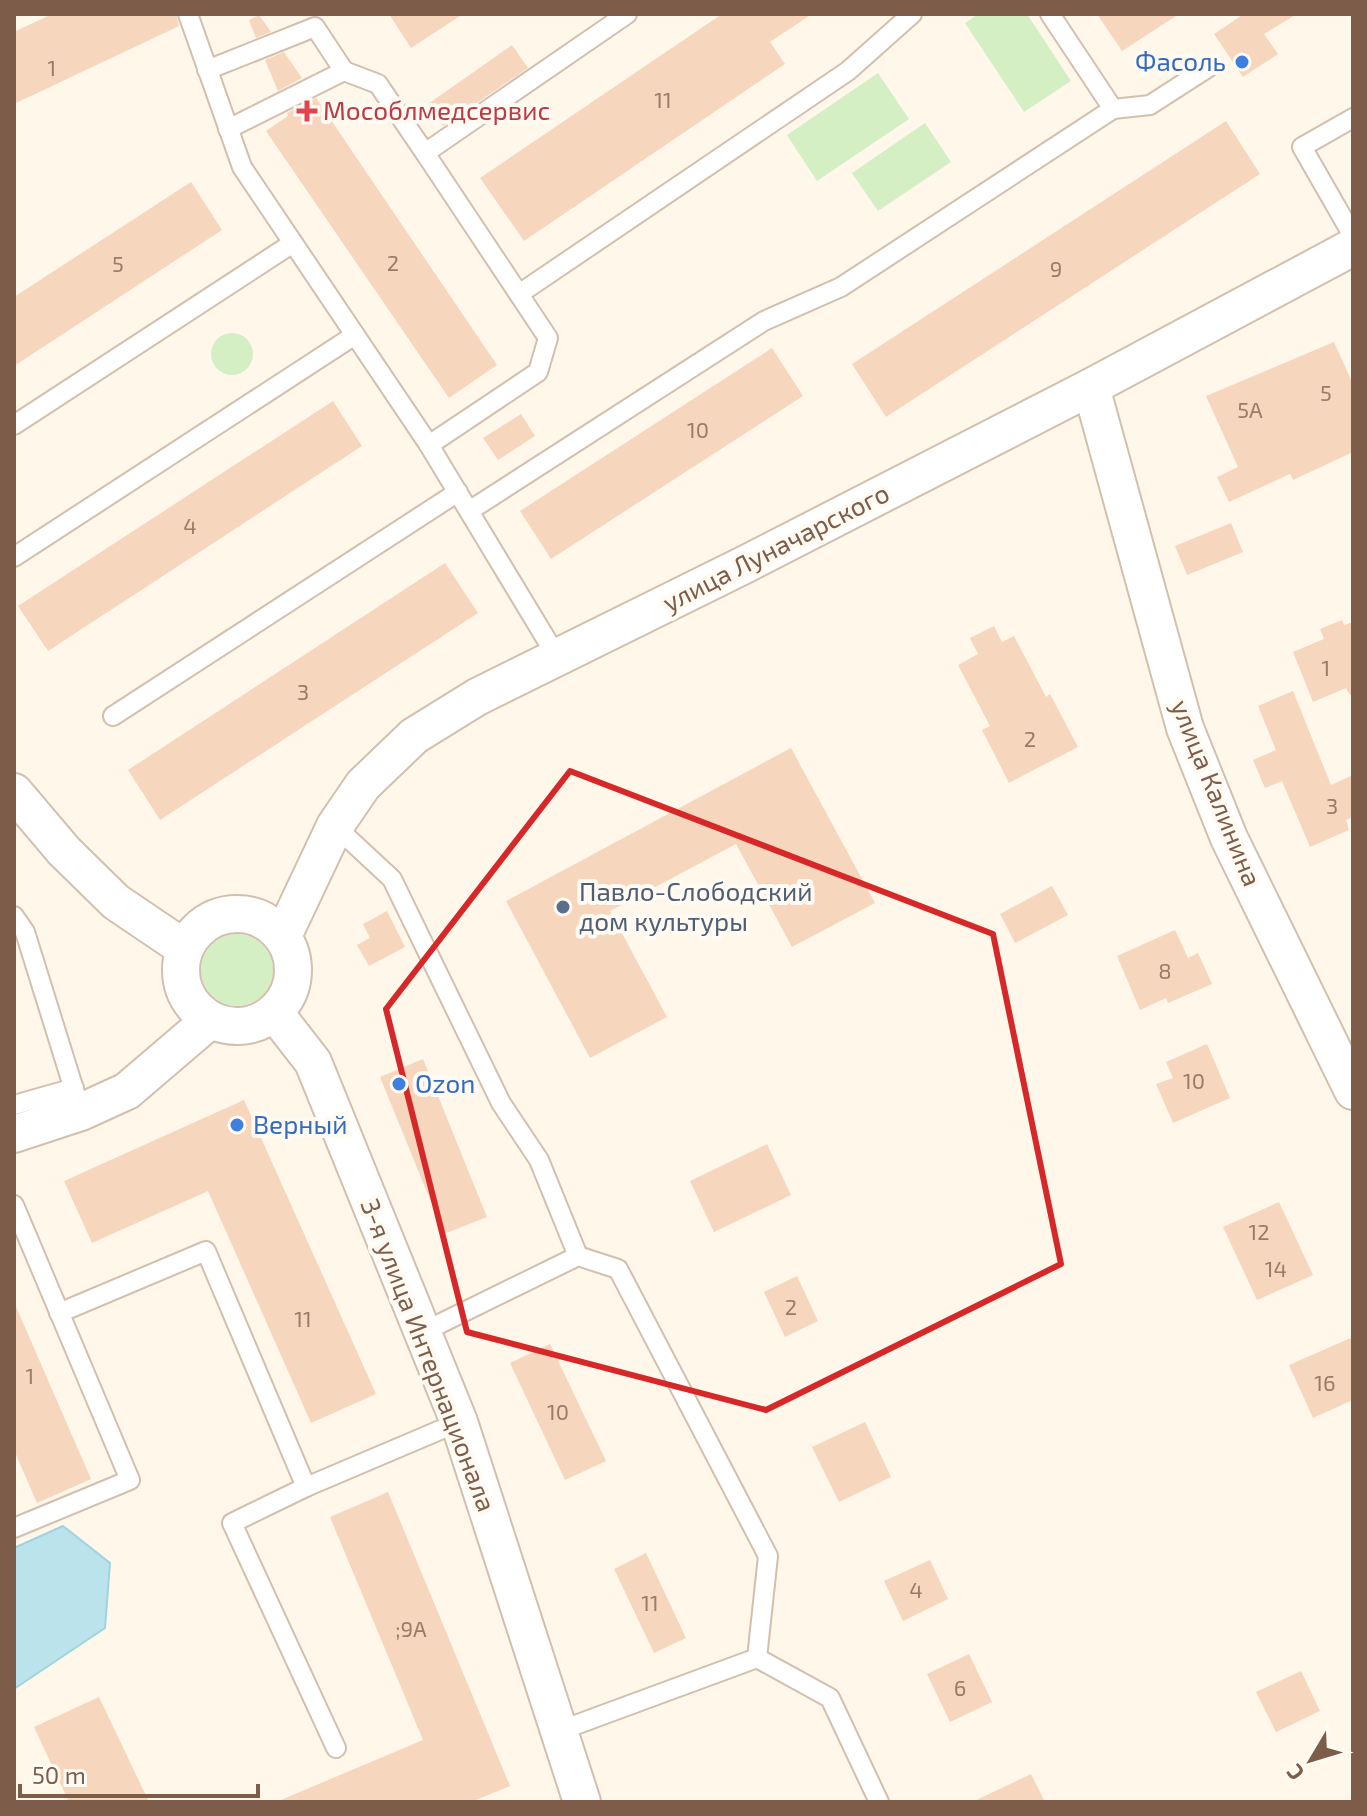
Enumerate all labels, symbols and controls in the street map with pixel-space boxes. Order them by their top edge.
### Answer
place label: Фасоль [1135,45,1226,76]
marker: Фасоль [1233,53,1251,71]
house number: 1 [48,54,56,80]
house number: 11 [654,86,672,112]
place label: Мособлмедсервис [323,94,550,125]
marker: Мособлмедсервис [298,102,316,120]
house number: 2 [387,249,399,275]
house number: 5 [112,250,124,276]
house number: 9 [1050,255,1062,281]
house number: 5 [1320,379,1332,405]
house number: 5А [1237,396,1263,422]
house number: 10 [687,416,709,442]
street label: улица Луначарского [657,476,894,618]
house number: 4 [183,512,197,538]
house number: 1 [1322,654,1330,680]
house number: 3 [297,678,309,704]
street label: улица Калинина [1165,695,1269,890]
house number: 2 [1024,725,1036,751]
house number: 3 [1326,792,1338,818]
place label: Павло-Слободский дом культуры [579,875,812,937]
marker: Павло-Слободский дом культуры [554,898,572,916]
house number: 8 [1158,957,1172,983]
place label: Ozon [415,1067,475,1098]
house number: 10 [1183,1067,1205,1093]
marker: Ozon [390,1075,408,1093]
place label: Верный [253,1108,347,1139]
marker: Верный [228,1116,246,1134]
street label: 3-я улица Интернационала [354,1194,503,1516]
house number: 12 [1248,1218,1270,1244]
house number: 14 [1265,1255,1287,1281]
house number: 2 [785,1293,797,1319]
house number: 11 [294,1305,312,1331]
house number: 1 [26,1362,34,1388]
house number: 16 [1314,1369,1336,1395]
house number: 10 [547,1398,569,1424]
house number: 4 [909,1576,923,1602]
house number: 11 [641,1589,659,1615]
house number: ;9А [395,1615,427,1641]
house number: 6 [954,1674,966,1700]
north arrow [1271,1720,1351,1800]
scale bar [20,1748,258,1798]
text: 50 m [32,1760,86,1789]
text: С [1280,1760,1309,1786]

